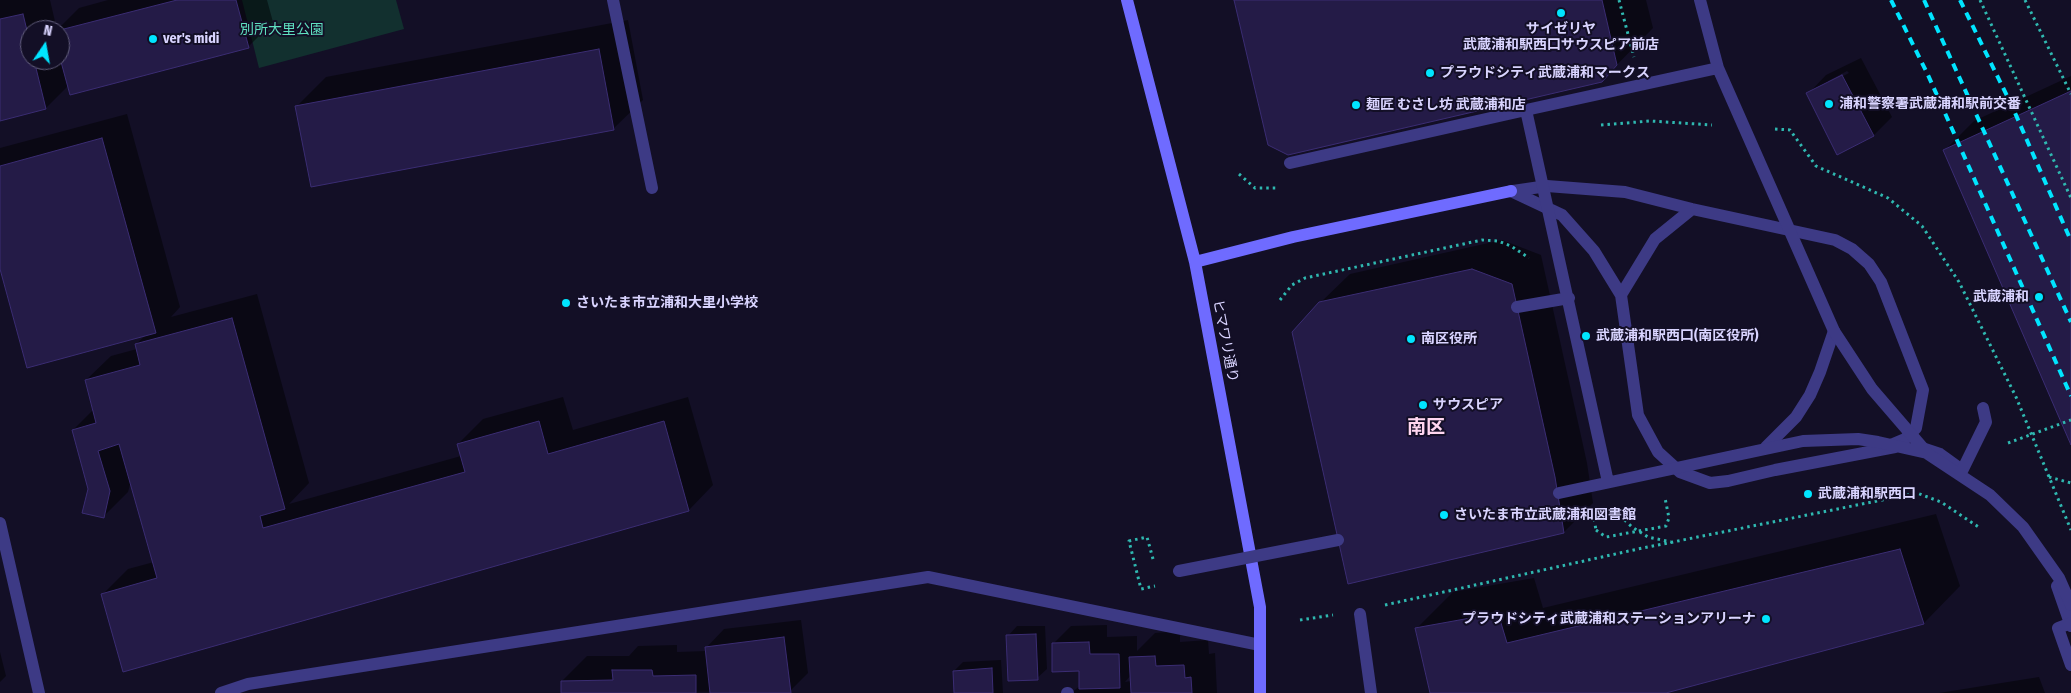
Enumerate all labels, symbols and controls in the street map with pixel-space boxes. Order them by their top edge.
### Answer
marker: サイゼリヤ 武蔵浦和駅西口サウスピア前店 [1555,7,1567,19]
north arrow [20,20,70,70]
place label: サイゼリヤ 武蔵浦和駅西口サウスピア前店 [1463,21,1659,54]
text: N [42,22,54,40]
park label: 別所大里公園 [240,22,324,38]
place label: ver's midi [163,31,219,47]
marker: ver's midi [147,33,159,45]
place label: プラウドシティ武蔵浦和マークス [1440,65,1650,81]
marker: プラウドシティ武蔵浦和マークス [1424,67,1436,79]
place label: 浦和警察署武蔵浦和駅前交番 [1839,96,2021,112]
place label: 麺匠 むさし坊 武蔵浦和店 [1366,97,1526,113]
marker: 浦和警察署武蔵浦和駅前交番 [1823,98,1835,110]
marker: 麺匠 むさし坊 武蔵浦和店 [1350,99,1362,111]
place label: 武蔵浦和 [1973,289,2029,305]
marker: 武蔵浦和 [2033,291,2045,303]
place label: さいたま市立浦和大里小学校 [576,295,758,311]
marker: さいたま市立浦和大里小学校 [560,297,572,309]
street label: ヒマワリ通り [1209,298,1241,384]
place label: 武蔵浦和駅西口(南区役所) [1596,328,1758,344]
marker: 武蔵浦和駅西口(南区役所) [1580,330,1592,342]
place label: 南区役所 [1421,331,1477,347]
marker: 南区役所 [1405,333,1417,345]
place label: サウスピア [1433,397,1503,413]
marker: サウスピア [1417,399,1429,411]
district label: 南区 [1407,417,1445,439]
place label: 武蔵浦和駅西口 [1818,486,1916,502]
marker: 武蔵浦和駅西口 [1802,488,1814,500]
place label: さいたま市立武蔵浦和図書館 [1454,507,1636,523]
marker: さいたま市立武蔵浦和図書館 [1438,509,1450,521]
place label: プラウドシティ武蔵浦和ステーションアリーナ [1462,611,1756,627]
marker: プラウドシティ武蔵浦和ステーションアリーナ [1760,613,1772,625]

